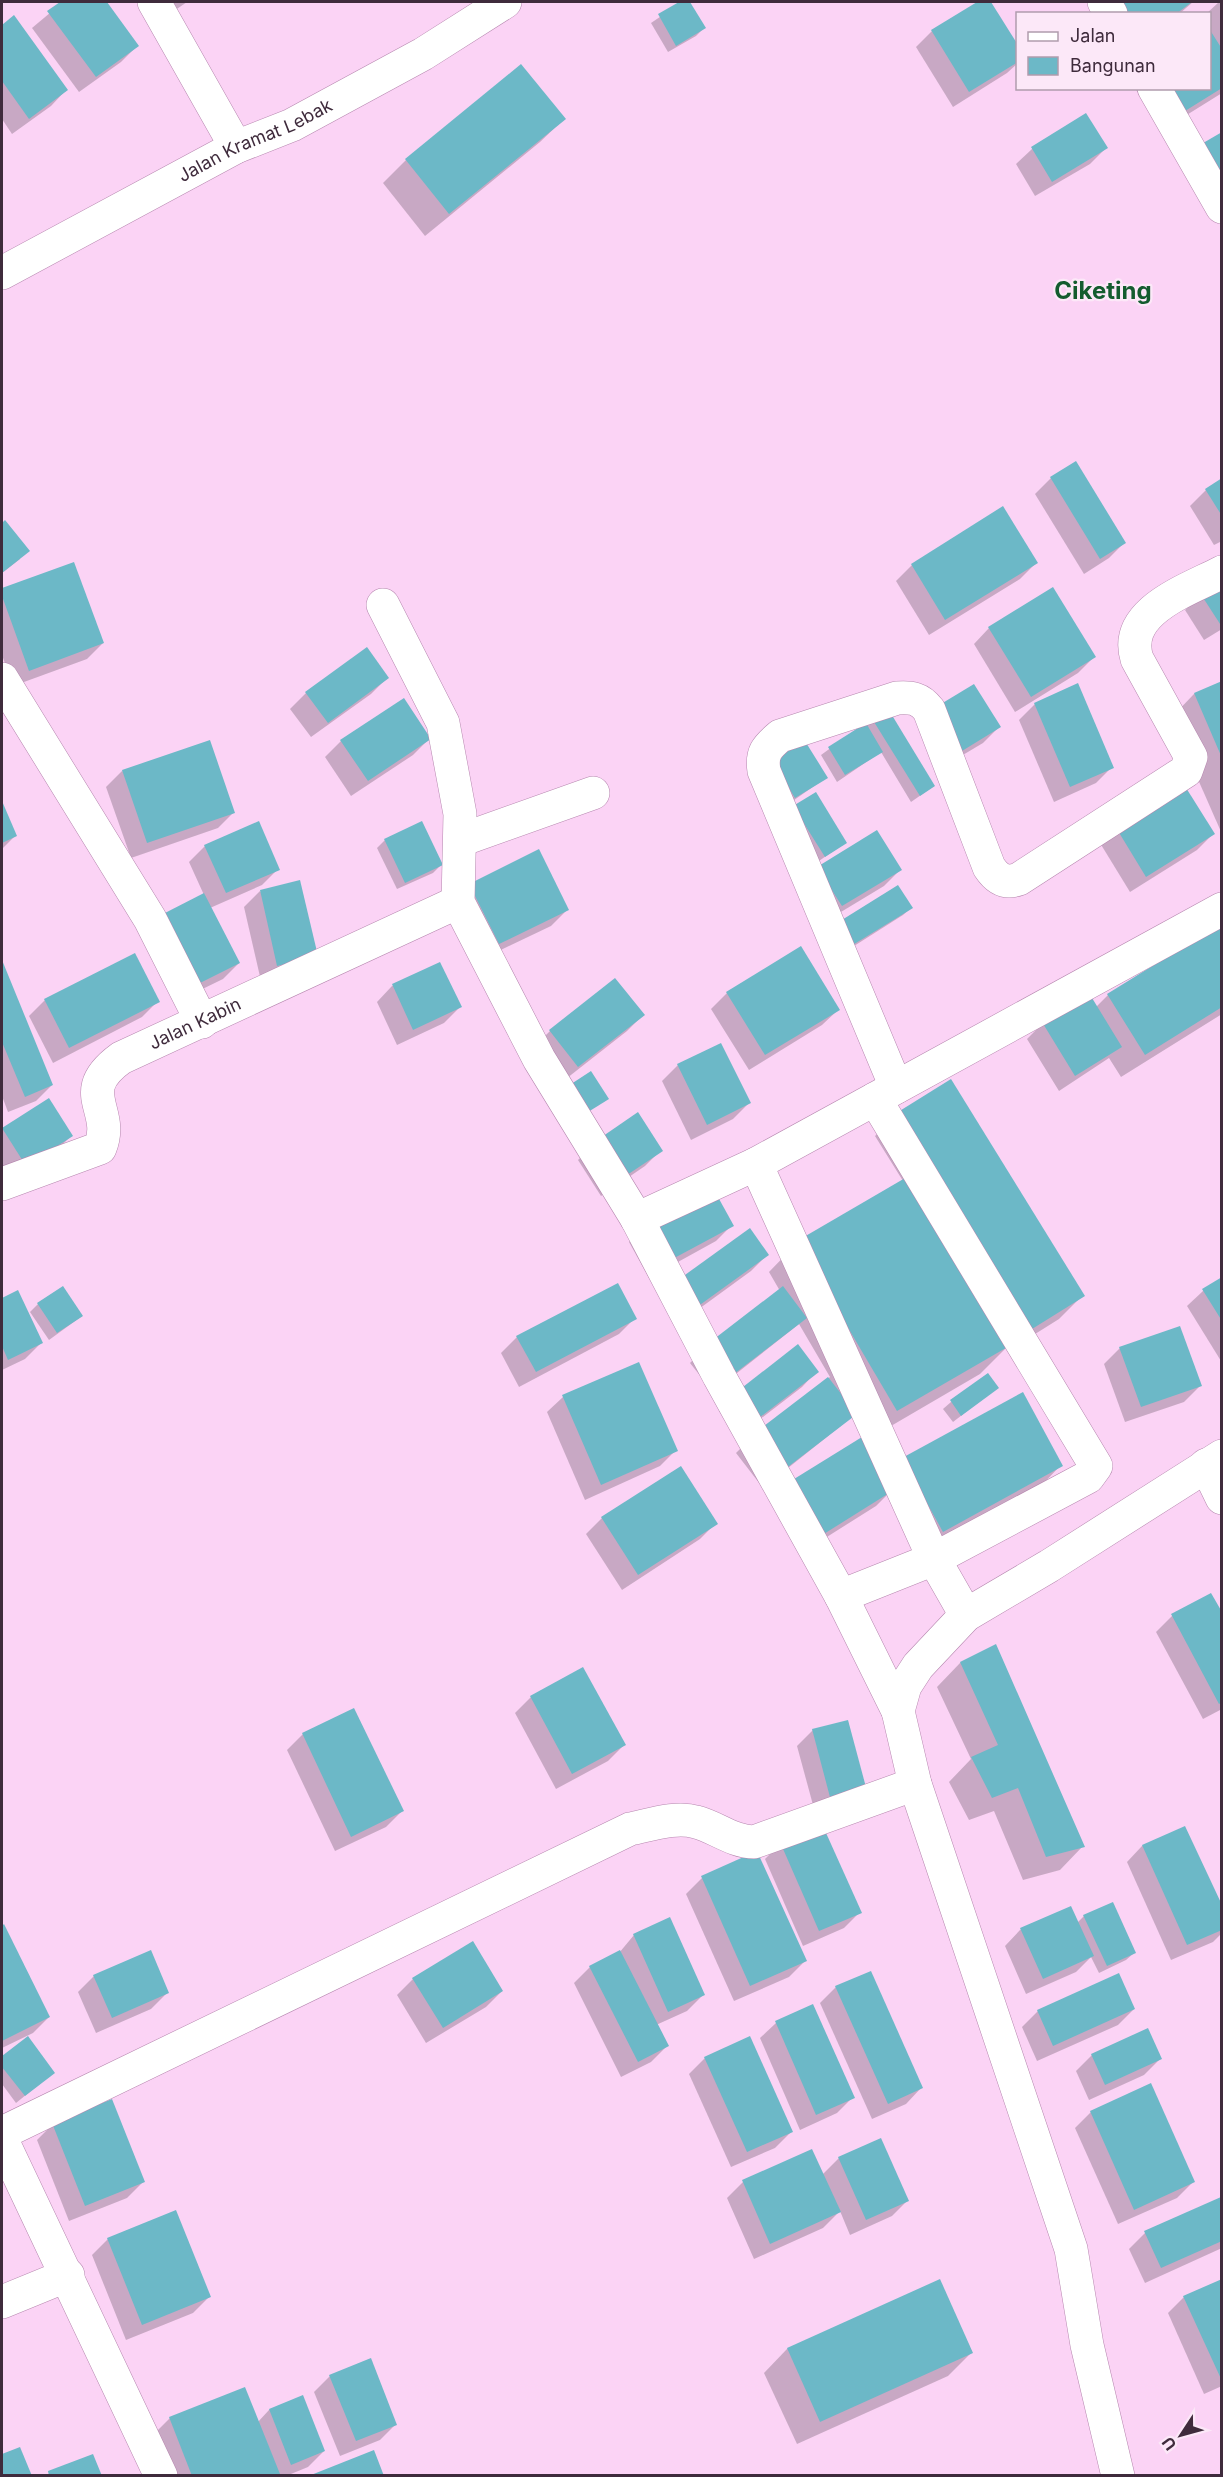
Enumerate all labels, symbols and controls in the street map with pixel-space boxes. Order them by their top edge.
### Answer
legend [1016,12,1211,90]
text: Jalan [1070,25,1115,46]
text: Bangunan [1070,55,1156,76]
street label: Jalan Kramat Lebak [175,94,336,186]
district label: Ciketing [1054,276,1152,305]
street label: Jalan Kabin [146,993,244,1054]
north arrow [1151,2405,1211,2465]
text: U [1157,2433,1180,2454]

